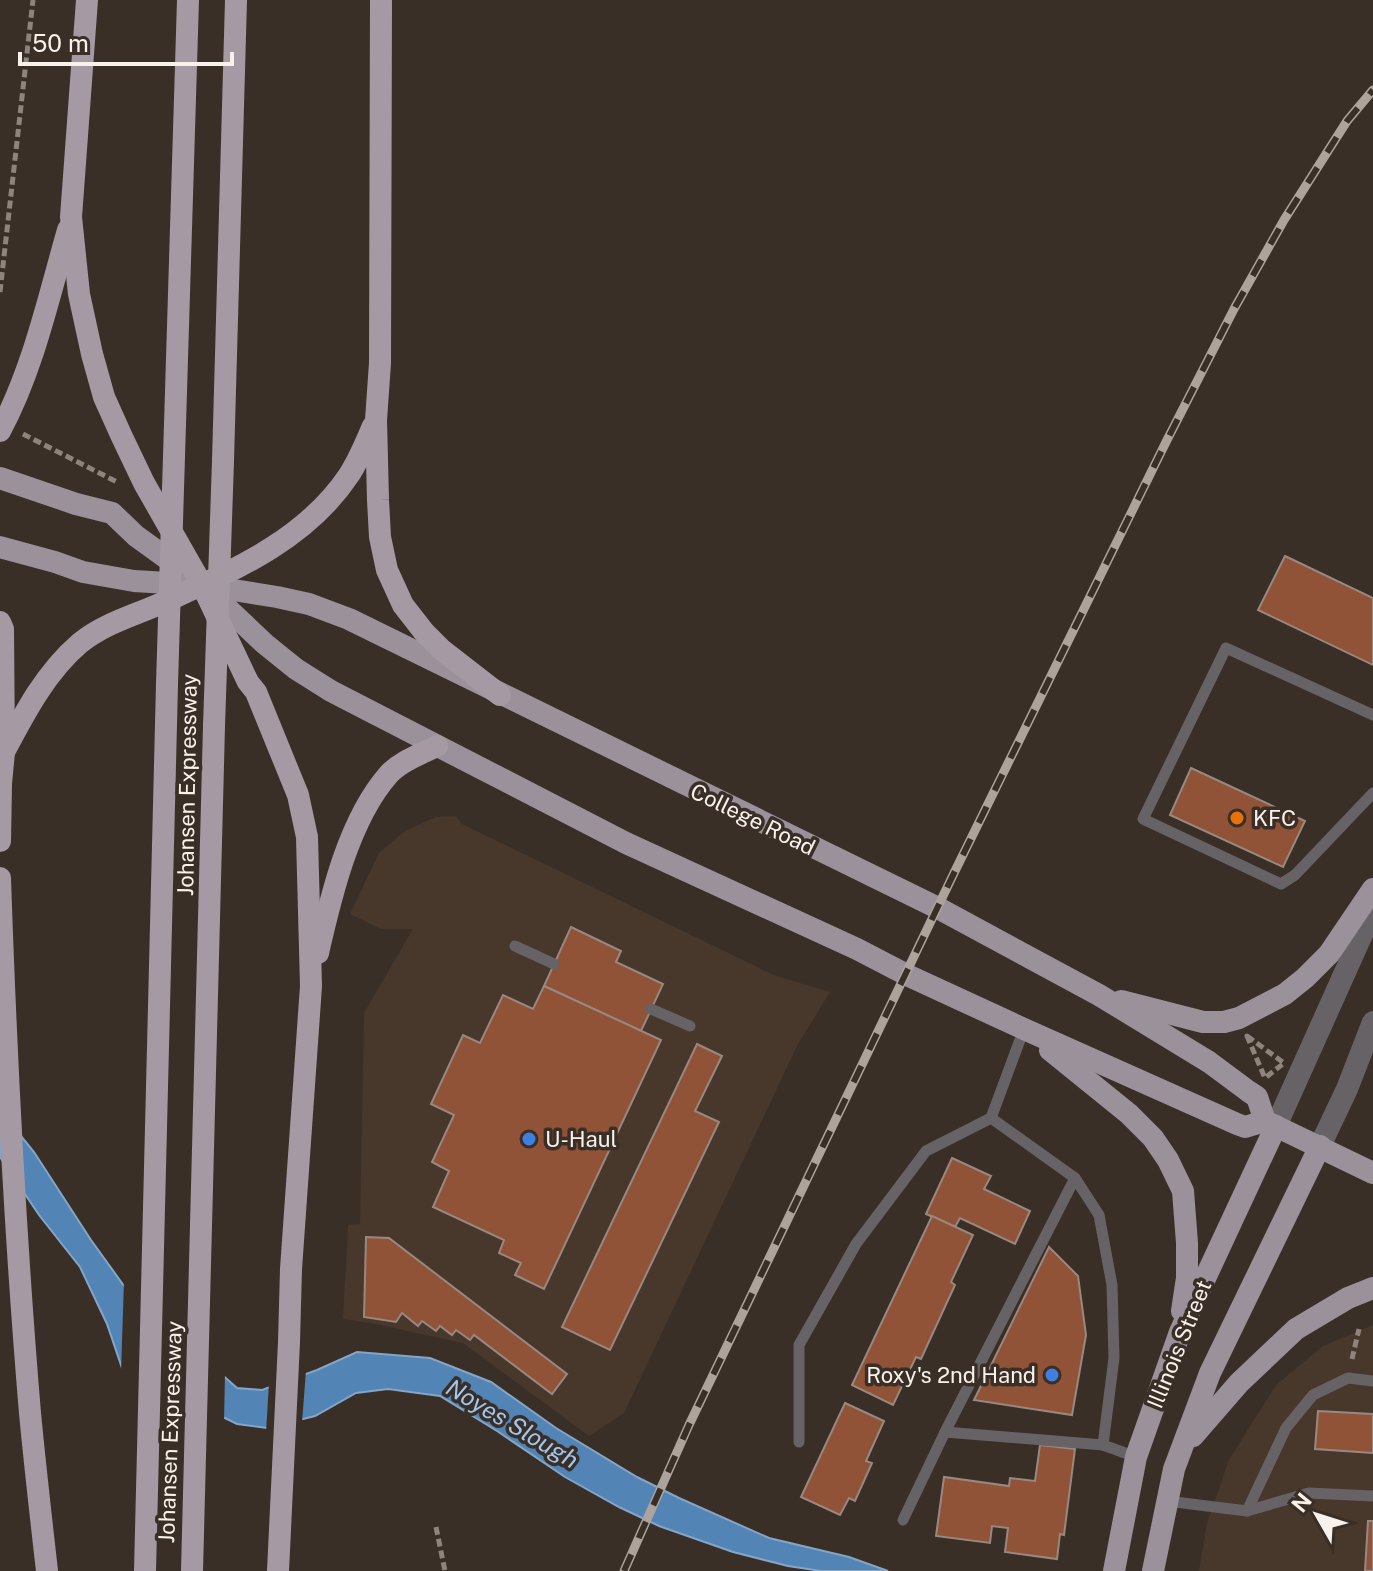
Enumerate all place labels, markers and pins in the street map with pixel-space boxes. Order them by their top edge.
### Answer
place label: KFC [1253,805,1296,831]
marker: KFC [1228,809,1246,827]
place label: U-Haul [545,1126,617,1152]
marker: U-Haul [520,1130,538,1148]
place label: Roxy's 2nd Hand [866,1362,1036,1388]
marker: Roxy's 2nd Hand [1043,1366,1061,1384]

